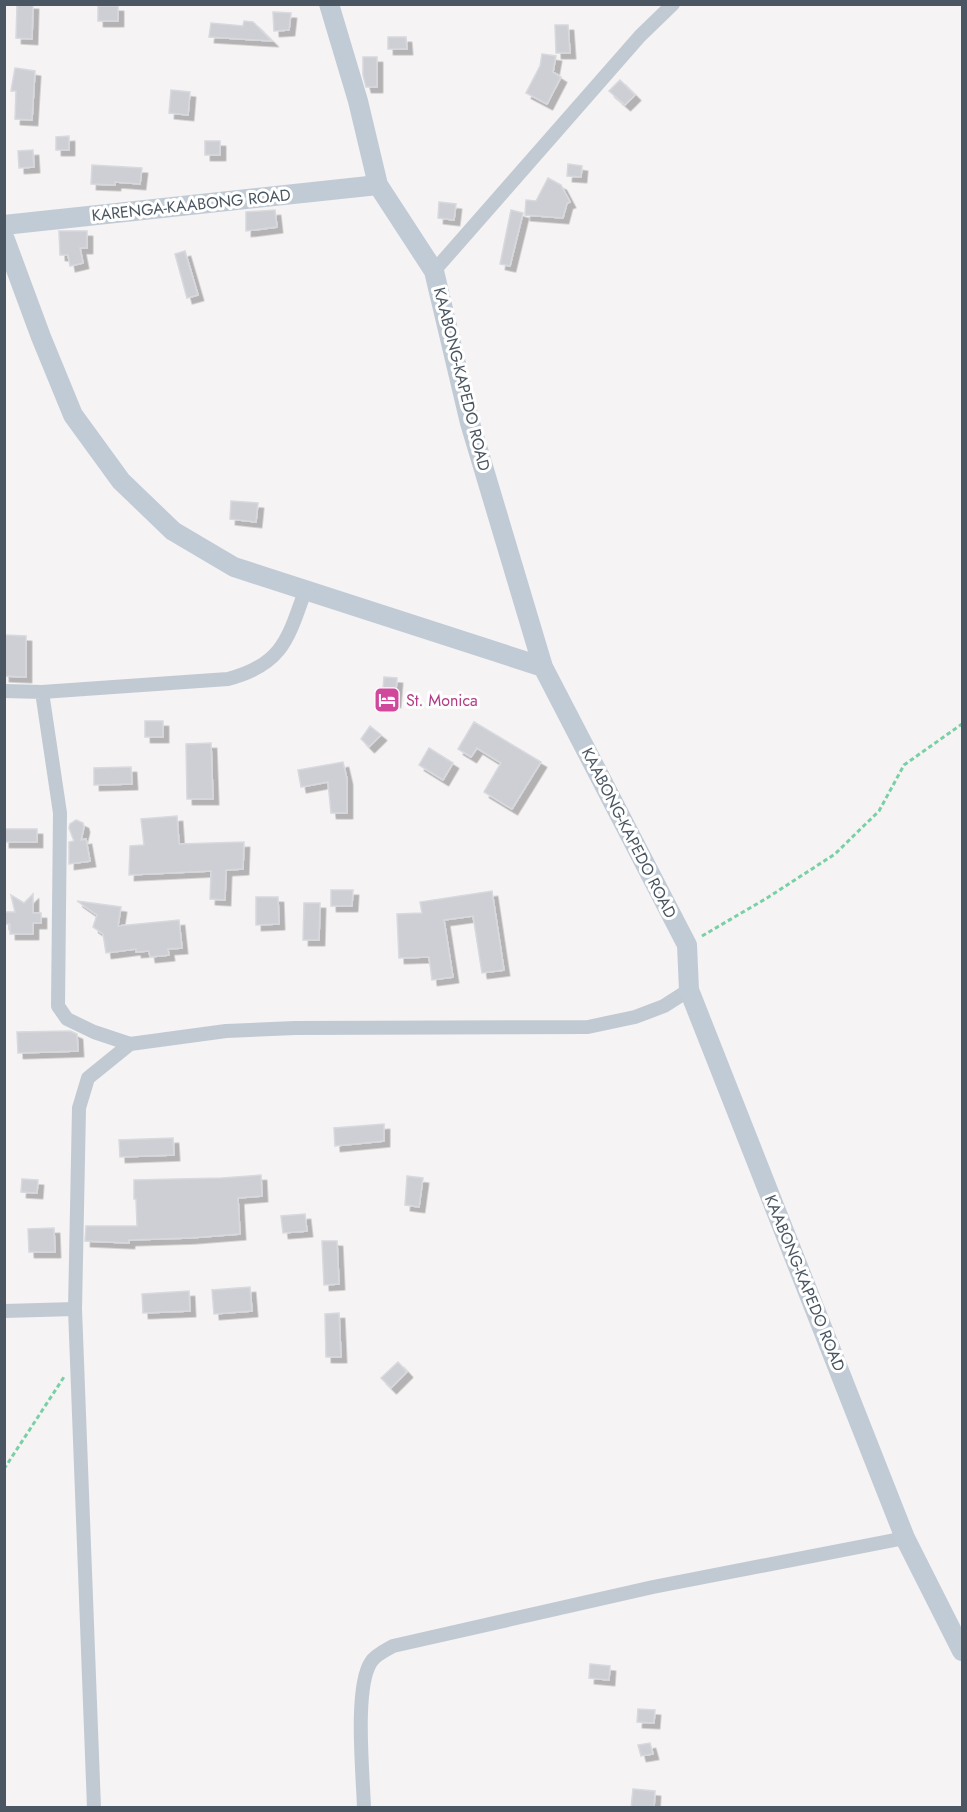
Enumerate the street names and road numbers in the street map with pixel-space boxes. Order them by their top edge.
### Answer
street label: KARENGA-KAABONG ROAD [90,183,292,227]
street label: KAABONG-KAPEDO ROAD [428,285,496,473]
street label: KAABONG-KAPEDO ROAD [576,744,682,922]
street label: KAABONG-KAPEDO ROAD [759,1191,851,1375]

